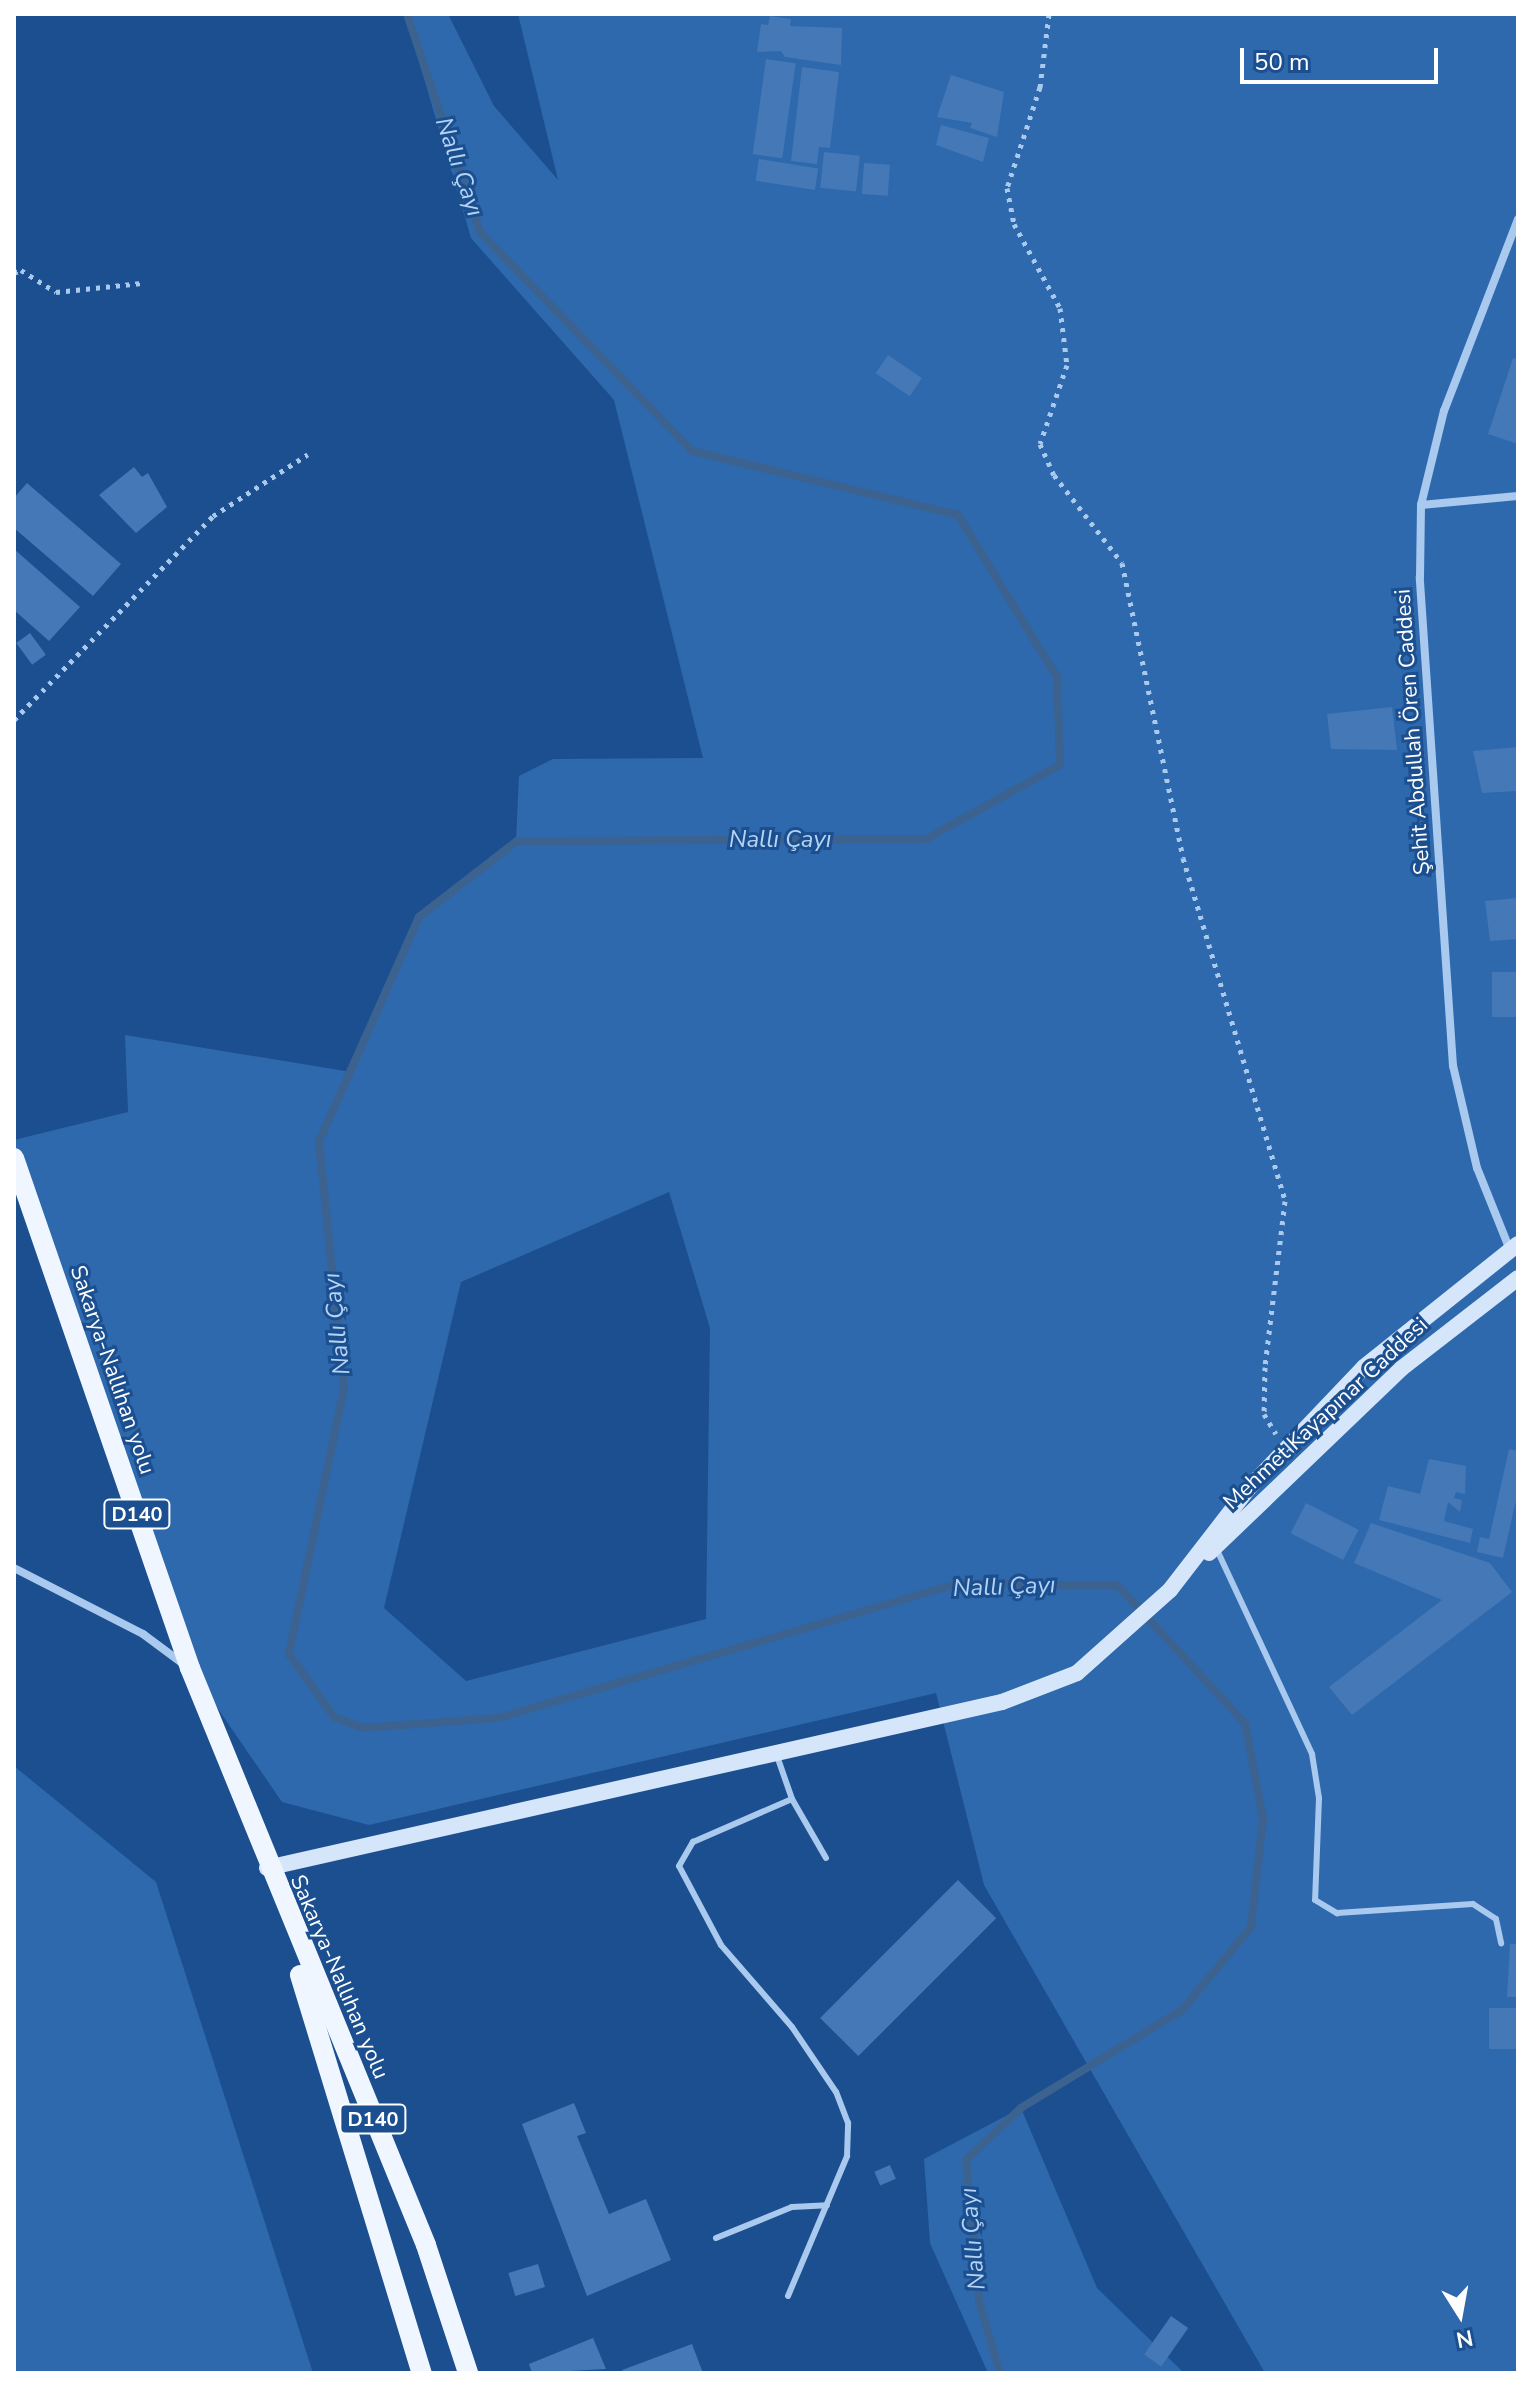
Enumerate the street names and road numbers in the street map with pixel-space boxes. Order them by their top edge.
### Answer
street label: Şehit Abdullah Ören Caddesi [1390,588,1436,876]
street label: Sakarya-Nallıhan yolu [64,1262,160,1478]
street label: Mehmet Kayapınar Caddesi [1218,1312,1434,1516]
road number: D140 [103,1498,171,1530]
street label: Sakarya-Nallıhan yolu [284,1871,394,2083]
road number: D140 [339,2103,407,2135]

